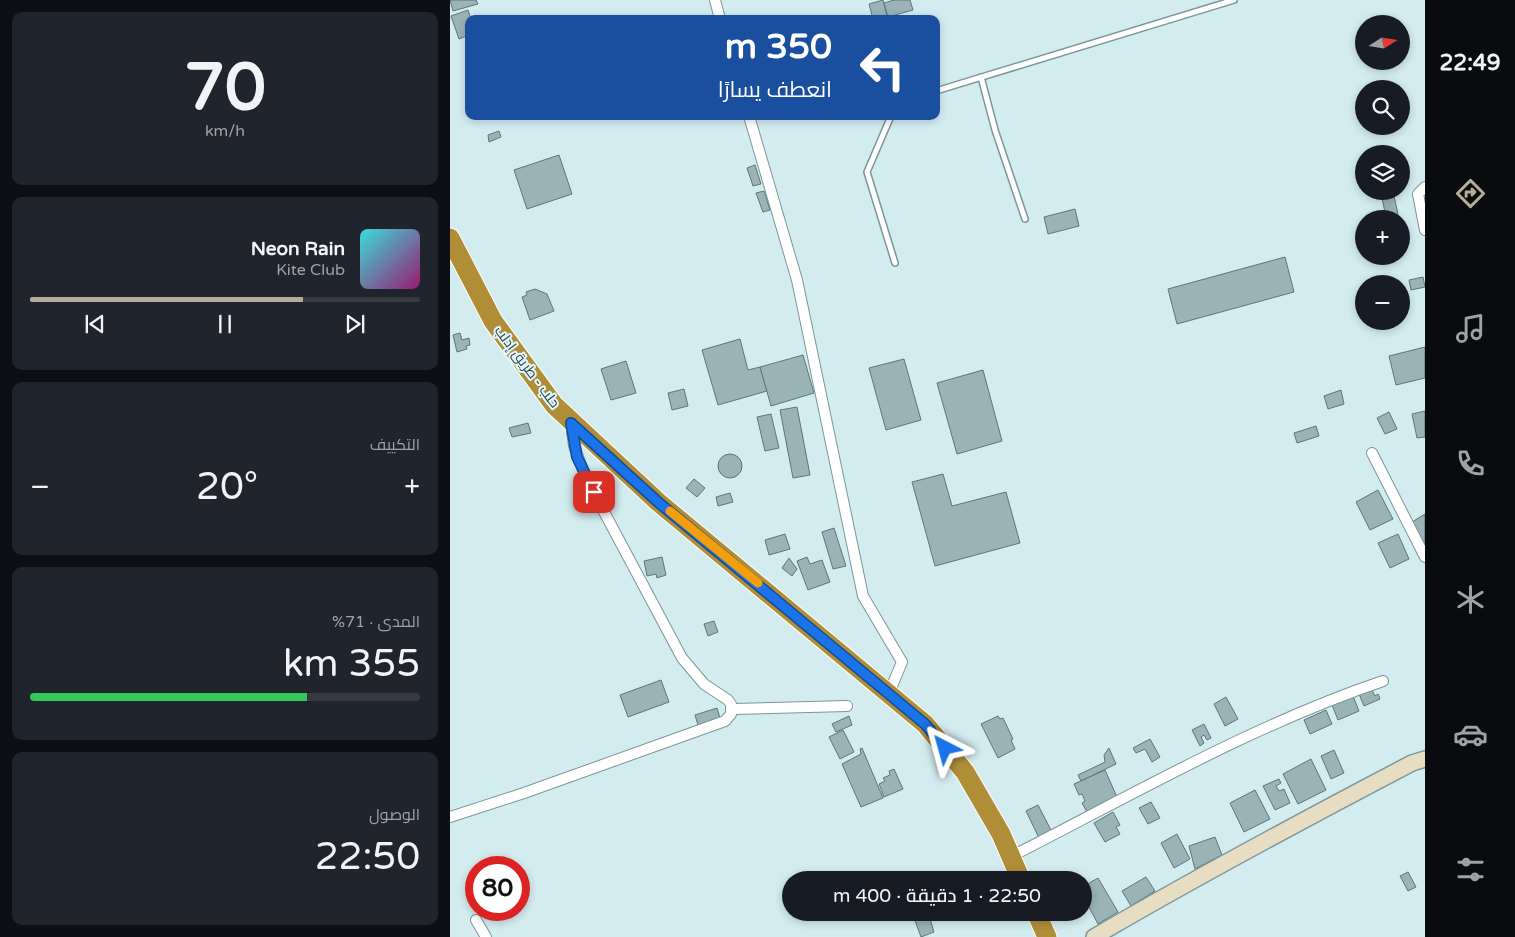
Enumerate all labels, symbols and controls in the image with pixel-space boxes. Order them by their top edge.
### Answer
north arrow [1355,15,1410,70]
map controls [1355,15,1410,330]
text: 350 m [725,26,832,68]
icon: left [850,35,915,100]
text: 70 [184,49,266,128]
text: 22:49 [1440,50,1501,76]
text: انعطف يسارًا [718,77,832,103]
button: search [1355,80,1410,135]
text: km/h [205,121,245,141]
button: layers [1355,145,1410,200]
icon: directions [1453,176,1488,211]
button: + [1355,210,1410,265]
text: Neon Rain [251,238,345,260]
text: Kite Club [276,260,345,280]
button: − [1355,275,1410,330]
icon: previous [81,310,109,338]
icon: pause [211,310,239,338]
icon: next [341,310,369,338]
icon: music [1453,311,1488,346]
street label: حلب - طريق إدلب [491,323,563,411]
text: التكييف [370,435,420,455]
icon: phone [1453,446,1488,481]
text: 20° [196,464,258,510]
text: − [30,470,50,504]
text: + [404,470,420,504]
pin [573,471,615,513]
icon: arrive [580,478,608,506]
icon: climate [1453,582,1488,617]
text: المدى · 71% [332,612,420,632]
text: 355 km [283,641,420,687]
icon: car [1453,717,1488,752]
position arrow [918,721,970,773]
text: الوصول [369,805,420,825]
text: 22:50 [315,834,420,880]
icon: filters [1453,852,1488,887]
speed limit sign: 80 [465,856,530,921]
text: 22:50 · 1 دقيقة · 400 m [833,885,1041,907]

